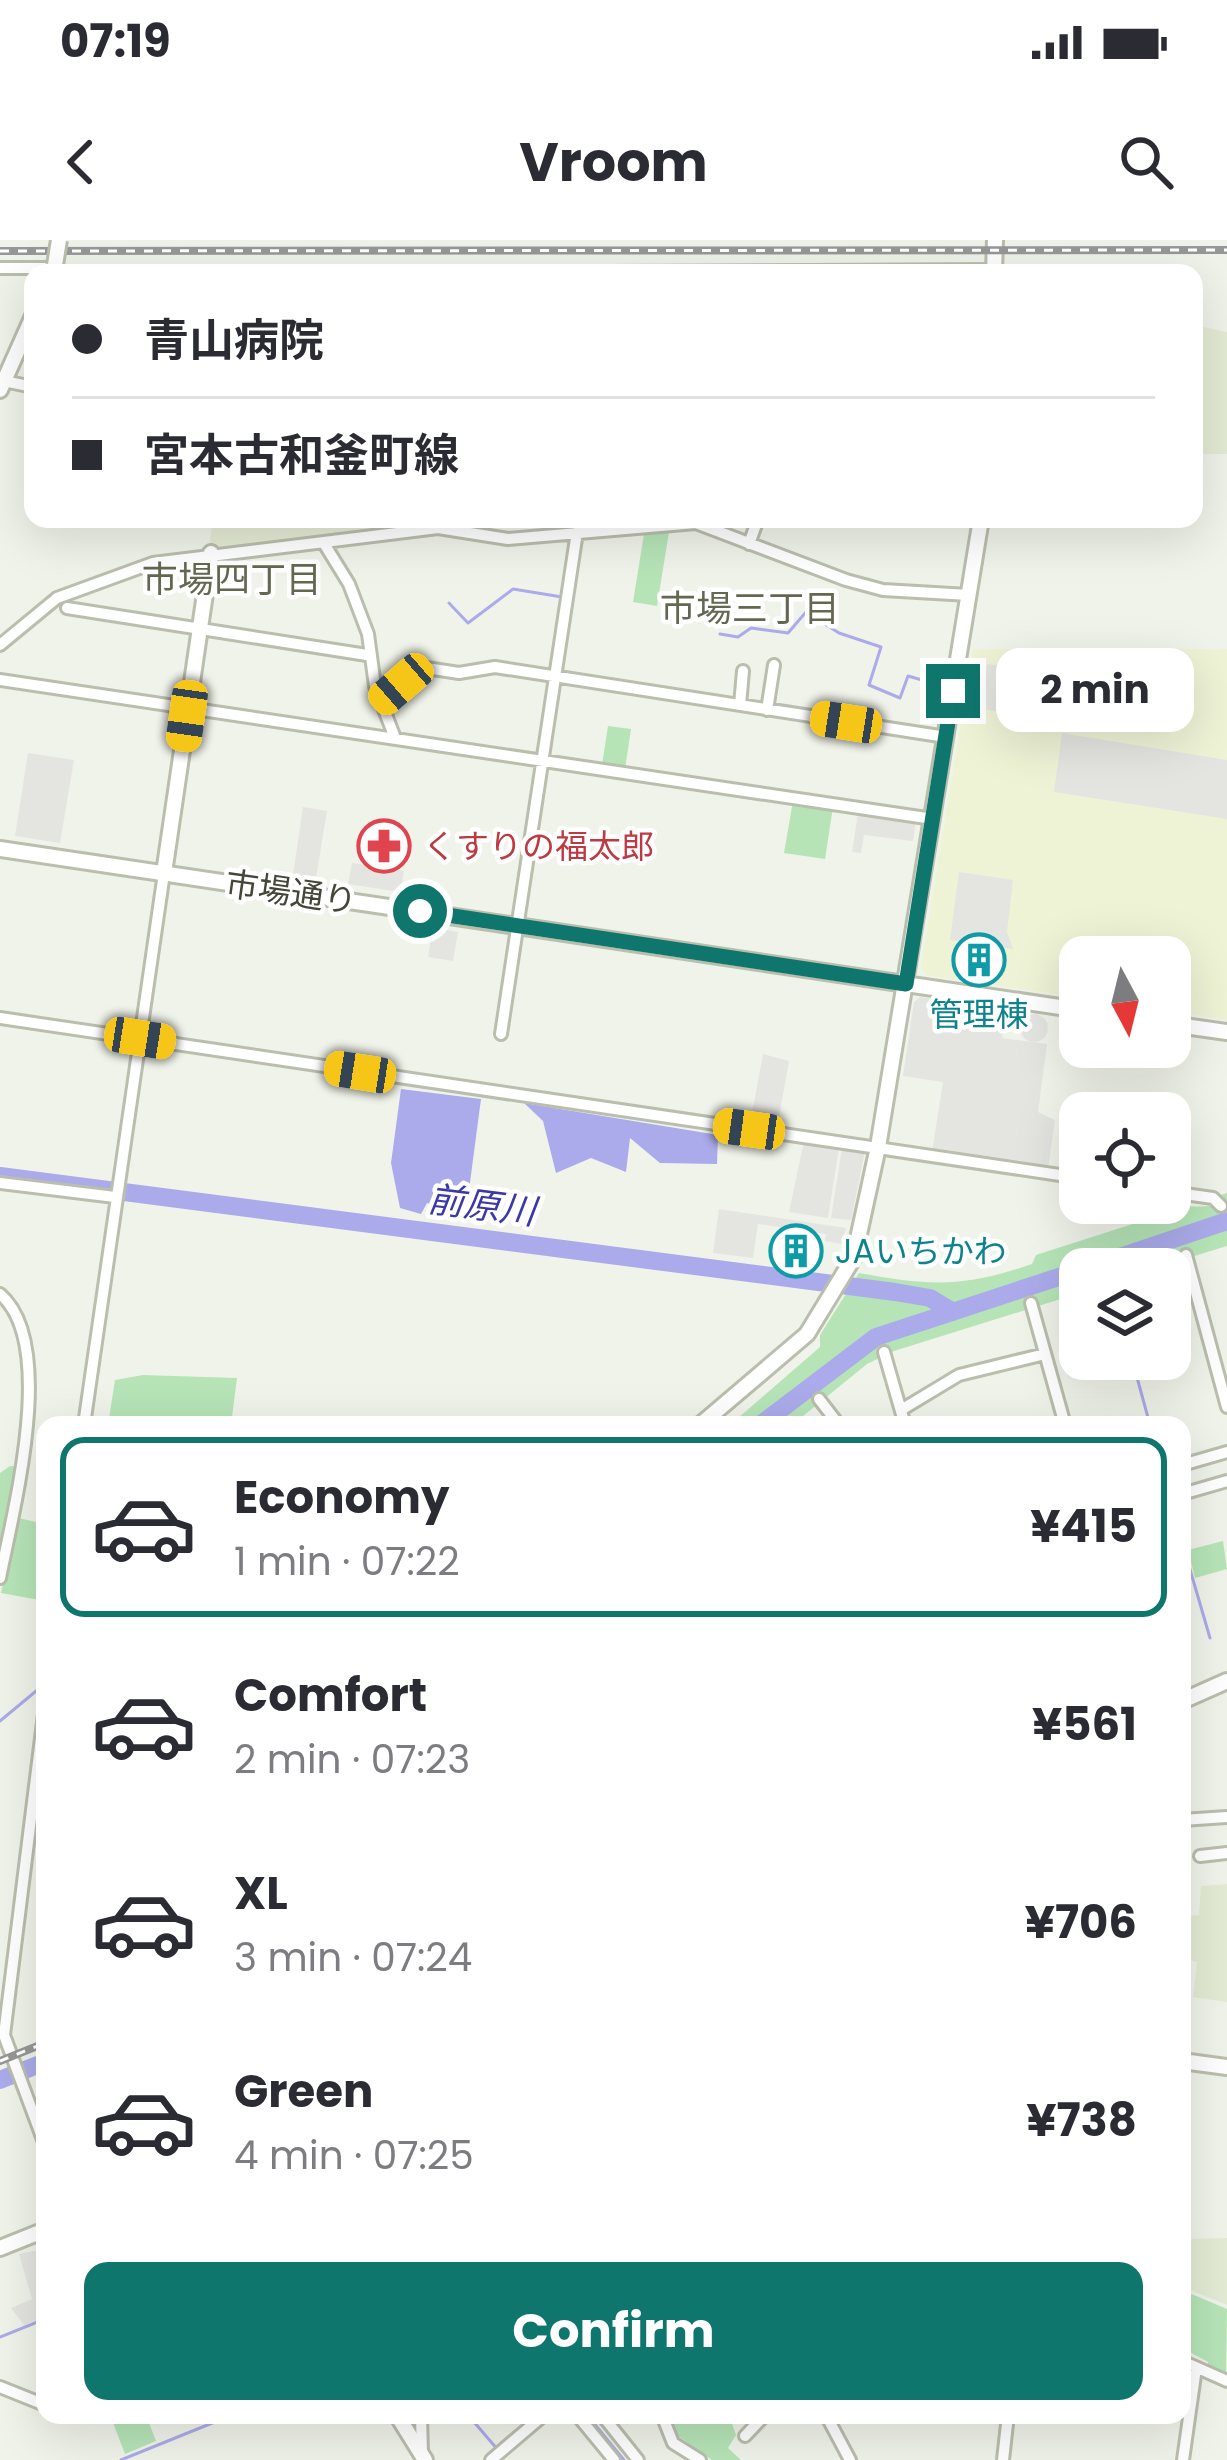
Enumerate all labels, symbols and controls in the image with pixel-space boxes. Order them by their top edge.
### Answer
text: 07:19 [60,10,171,73]
text: Vroom [519,124,708,200]
icon: back [48,129,114,195]
icon: search [1113,129,1179,195]
text: 青山病院 [144,309,324,372]
text: 宮本古和釜町線 [144,424,459,487]
district label: 市場四丁目 [142,554,322,605]
district label: 市場三丁目 [660,583,840,634]
car [362,647,440,721]
callout: 2 min [995,649,1193,733]
text: 2 min [1040,662,1150,717]
route end [926,664,980,718]
car [164,678,210,754]
car [808,699,884,745]
pharmacy icon: くすりの福太郎 [356,818,412,874]
place label: くすりの福太郎 [423,823,654,870]
street label: 市場通り [222,860,360,925]
route start [393,884,447,938]
building icon: 管理棟 [951,932,1007,988]
north arrow [1059,936,1191,1068]
map controls [1059,936,1191,1380]
place label: 管理棟 [930,991,1029,1038]
car [102,1015,178,1061]
car [322,1049,398,1095]
button: locate [1059,1092,1191,1224]
car [711,1106,787,1152]
water label: 前原川 [425,1174,543,1238]
building icon: JAいちかわ [768,1223,824,1279]
place label: JAいちかわ [835,1228,1007,1275]
button: layers [1059,1248,1191,1380]
text: Economy [234,1466,449,1529]
icon: car [90,1473,198,1581]
text: ¥415 [1030,1495,1137,1558]
text: 1 min · 07:22 [234,1534,460,1589]
text: Comfort [234,1664,427,1727]
icon: car [90,1671,198,1779]
text: ¥561 [1032,1693,1137,1756]
text: 2 min · 07:23 [234,1732,470,1787]
text: XL [234,1862,288,1925]
icon: car [90,1869,198,1977]
text: ¥706 [1025,1891,1137,1954]
text: 3 min · 07:24 [234,1930,472,1985]
text: Green [234,2060,373,2123]
icon: car [90,2067,198,2175]
text: ¥738 [1026,2089,1137,2152]
text: 4 min · 07:25 [234,2128,474,2183]
button: Confirm [84,2262,1143,2400]

